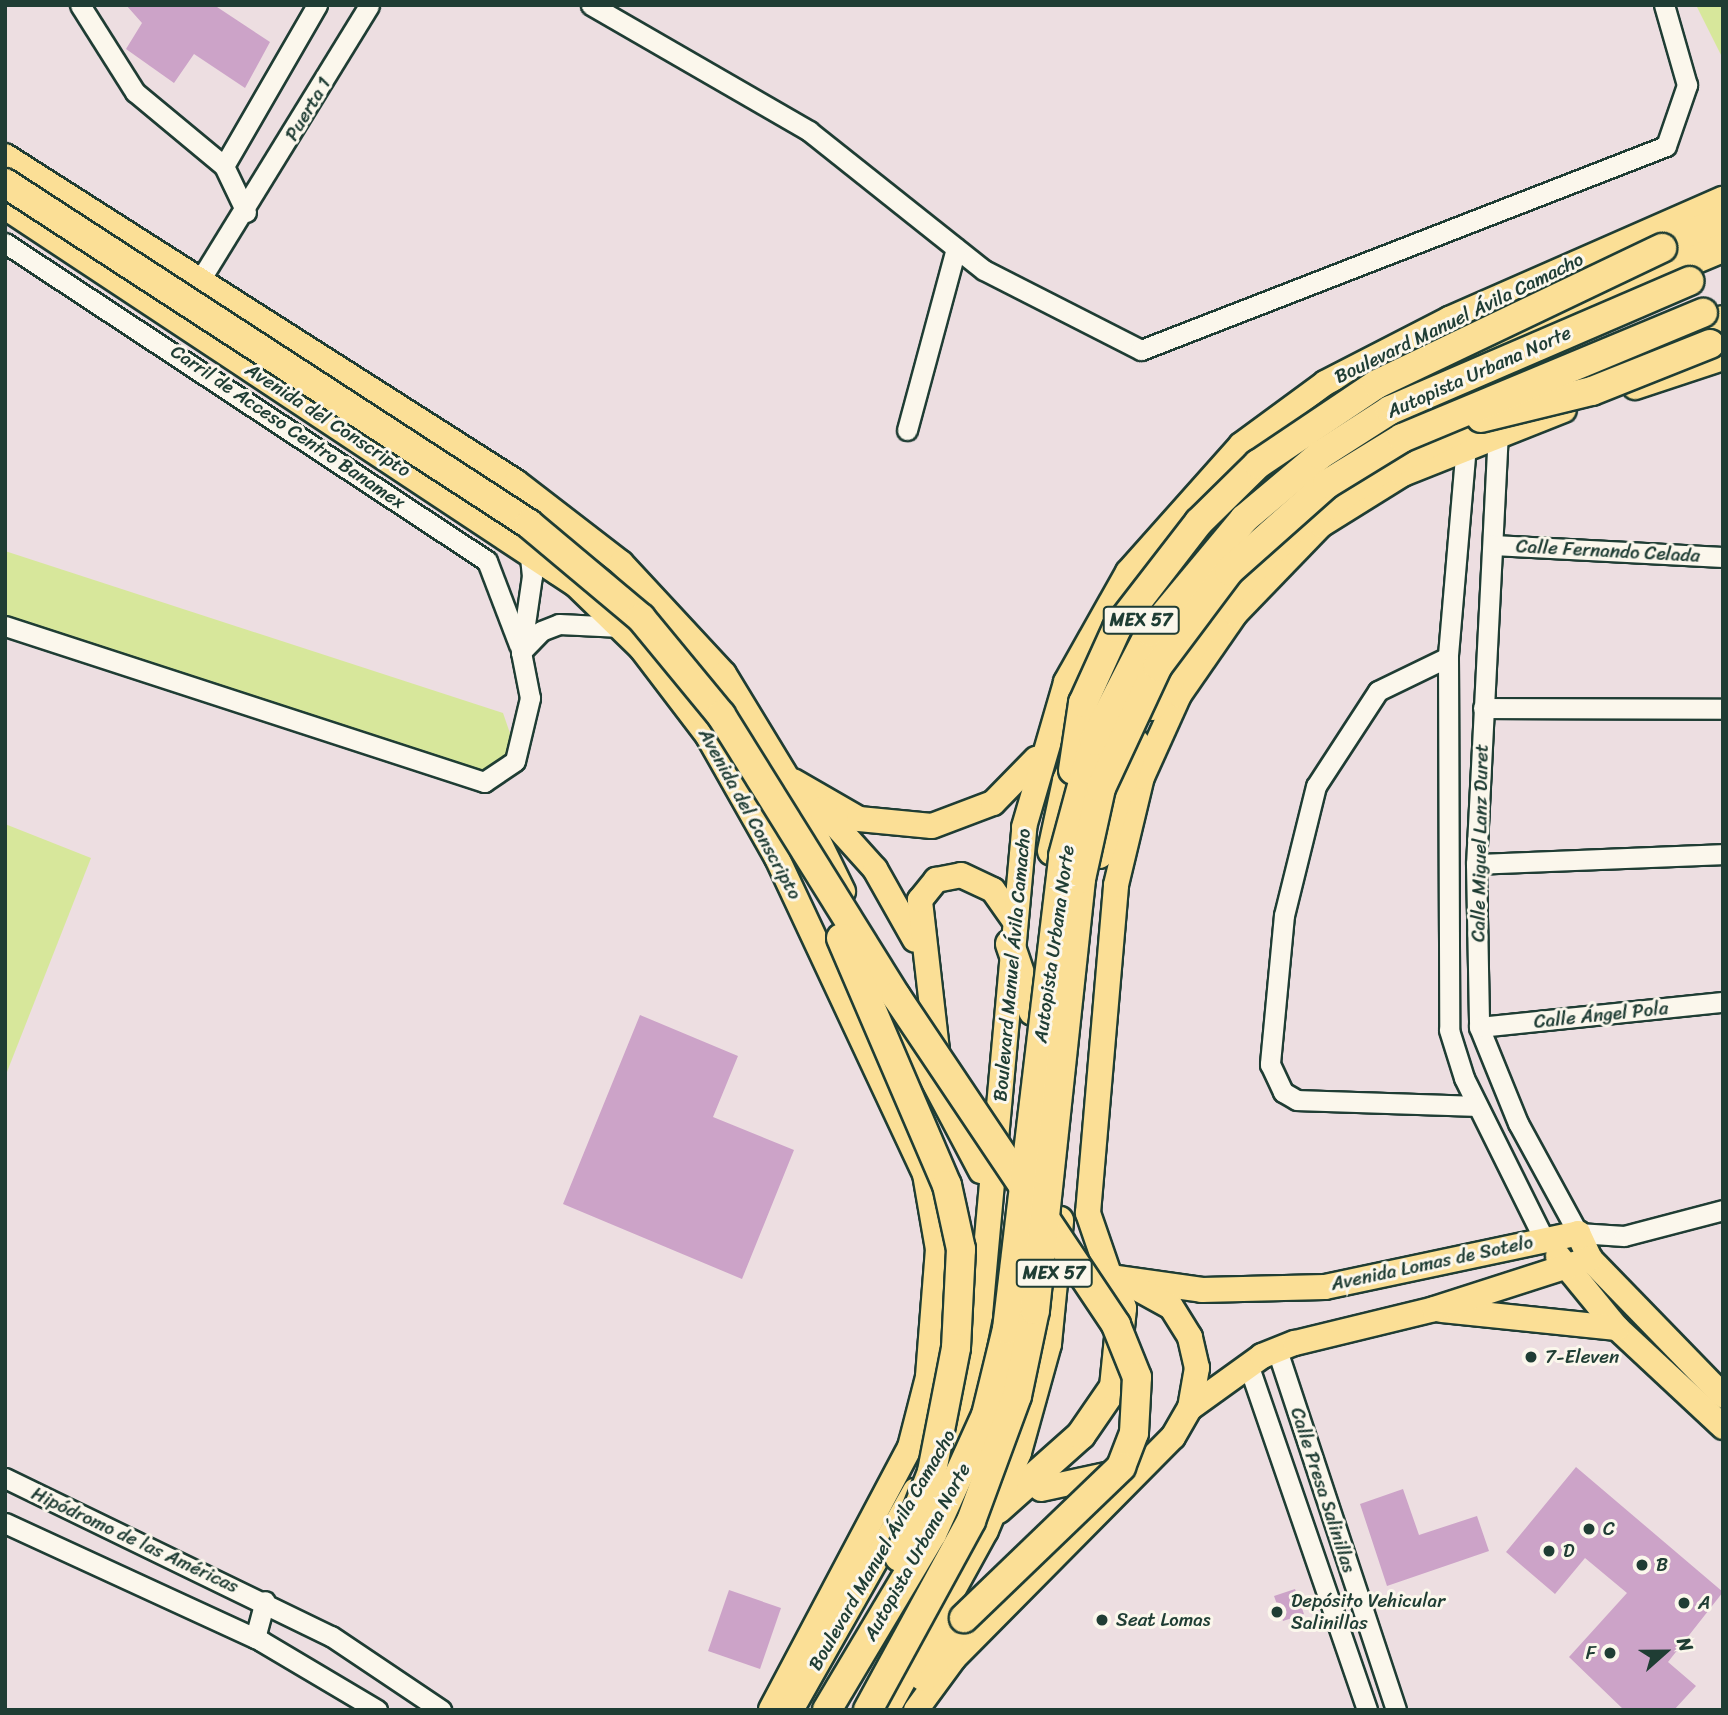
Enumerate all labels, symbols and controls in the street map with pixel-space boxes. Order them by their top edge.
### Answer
street label: Puerta 1 [280,73,336,145]
street label: Boulevard Manuel Ávila Camacho [1331,248,1587,388]
street label: Autopista Urbana Norte [1383,321,1575,423]
street label: Carril de Acceso Centro Banamex [166,340,410,514]
street label: Avenida del Conscripto [242,358,414,482]
street label: Calle Fernando Celada [1515,535,1701,567]
road number: MEX 57 [1102,606,1180,634]
street label: Avenida del Conscripto [694,725,806,903]
street label: Calle Miguel Lanz Duret [1467,744,1493,942]
street label: Boulevard Manuel Ávila Camacho [989,828,1035,1102]
street label: Autopista Urbana Norte [1029,843,1079,1045]
street label: Calle Ángel Pola [1532,997,1670,1033]
street label: Avenida Lomas de Sotelo [1329,1230,1535,1296]
road number: MEX 57 [1016,1258,1092,1288]
place label: 7-Eleven [1545,1346,1619,1368]
marker: 7-Eleven [1523,1349,1539,1365]
street label: Calle Presa Salinillas [1285,1403,1361,1577]
street label: Boulevard Manuel Ávila Camacho [804,1426,960,1674]
street label: Autopista Urbana Norte [859,1459,975,1645]
street label: Hipódromo de las Américas [28,1482,242,1598]
place label: C [1603,1518,1615,1540]
marker: C [1581,1521,1597,1537]
place label: D [1563,1540,1574,1562]
marker: D [1541,1543,1557,1559]
place label: B [1656,1554,1668,1576]
marker: B [1634,1557,1650,1573]
place label: Depósito Vehicular Salinillas [1291,1590,1445,1634]
place label: A [1698,1592,1710,1614]
marker: A [1676,1595,1692,1611]
marker: Depósito Vehicular Salinillas [1269,1604,1285,1620]
place label: Seat Lomas [1116,1609,1212,1631]
marker: Seat Lomas [1094,1612,1110,1628]
north arrow [1630,1617,1700,1687]
text: N [1667,1632,1703,1656]
place label: F [1586,1642,1596,1664]
marker: F [1602,1645,1618,1661]

